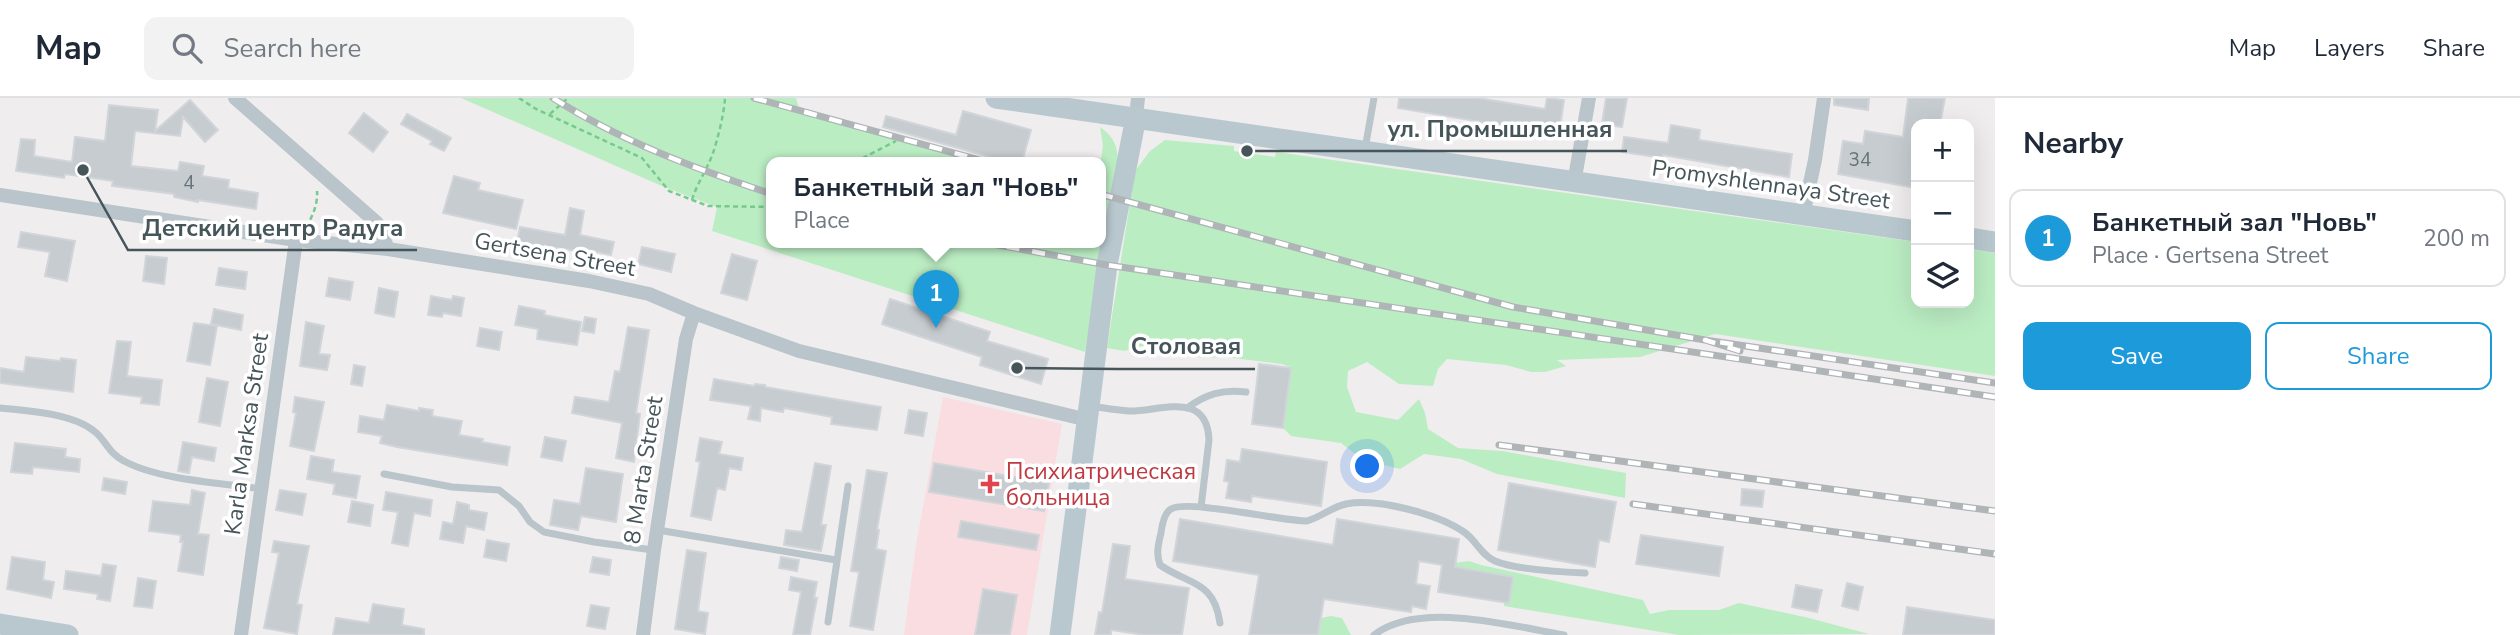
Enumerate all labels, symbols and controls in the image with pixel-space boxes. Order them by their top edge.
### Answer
search box [144,17,634,80]
text: Map [35,26,102,71]
icon: search [168,29,206,67]
text: Search here [224,31,361,66]
text: Map [2229,32,2276,64]
text: Layers [2314,32,2385,64]
text: Share [2423,32,2485,64]
callout: ул. Промышленная [1374,106,1627,151]
text: ул. Промышленная [1387,113,1613,145]
map controls [1911,119,1974,308]
button: + [1911,119,1974,182]
text: Nearby [2023,123,2123,164]
house number: 34 [1849,147,1871,173]
street label: Promyshlennaya Street [1650,152,1893,217]
popup [766,157,1106,248]
house number: 4 [183,170,195,196]
text: Банкетный зал "Новь" [794,170,1078,205]
button: − [1911,182,1974,245]
callout: Детский центр Радуга [128,205,417,250]
text: Place [794,205,850,236]
text: Банкетный зал "Новь" [2092,205,2377,240]
text: Детский центр Радуга [143,212,403,244]
text: 1 [2041,223,2055,254]
text: 200 m [2423,223,2490,254]
street label: Gertsena Street [472,225,639,284]
text: Place · Gertsena Street [2092,240,2328,271]
button: layers [1911,245,1974,308]
pin: 1 [913,270,959,328]
button: Save [2023,322,2251,390]
button: Share [2265,322,2492,390]
callout: Столовая [1117,324,1255,369]
street label: Karla Marksa Street [217,330,276,537]
text: Столовая [1131,330,1241,362]
street label: 8 Marta Street [617,393,671,546]
your location [1350,449,1384,483]
place label: Психиатрическая больница [1006,456,1196,513]
marker: Психиатрическая больница [980,474,1000,494]

